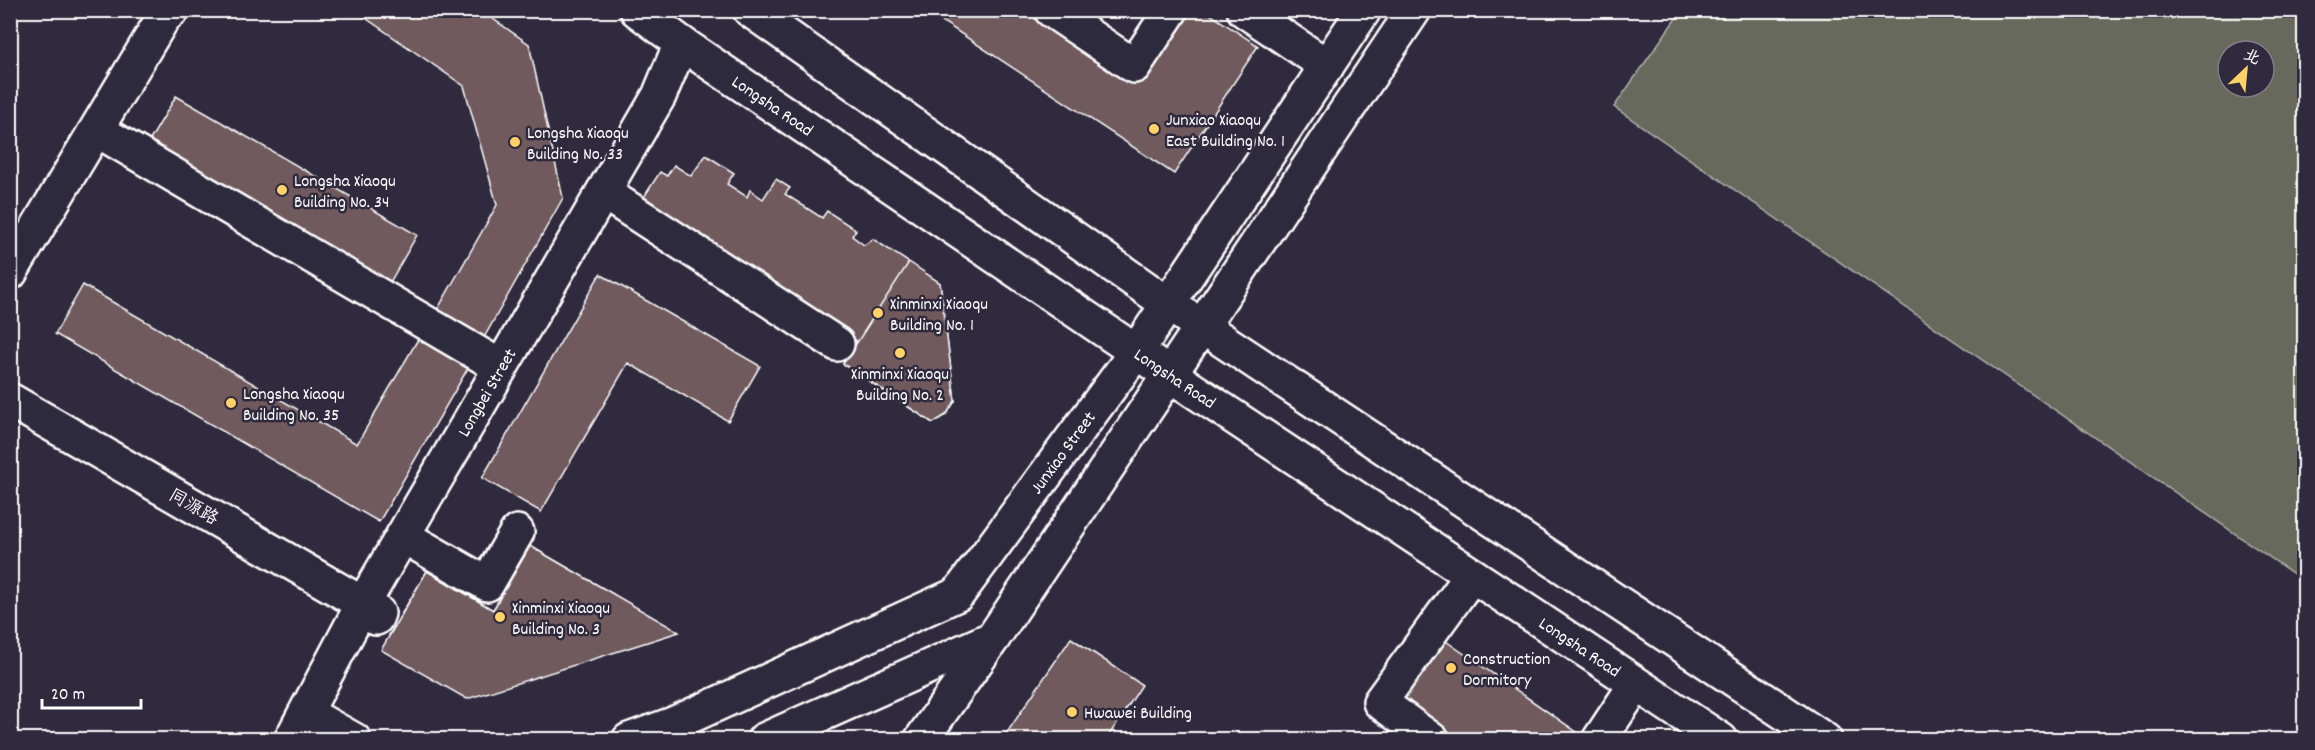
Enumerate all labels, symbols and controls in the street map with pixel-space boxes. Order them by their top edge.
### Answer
north arrow [2216,39,2276,99]
text: 北 [2239,44,2264,72]
street label: Longsha Road [726,71,817,144]
place label: Junxiao Xiaoqu East Building No. 1 [1166,109,1285,155]
place label: Longsha Xiaoqu Building No. 33 [527,122,629,168]
marker: Junxiao Xiaoqu East Building No. 1 [1147,122,1161,136]
marker: Longsha Xiaoqu Building No. 33 [508,135,522,149]
place label: Longsha Xiaoqu Building No. 34 [294,170,396,216]
marker: Longsha Xiaoqu Building No. 34 [275,183,289,197]
place label: Xinminxi Xiaoqu Building No. 1 [890,293,988,339]
marker: Xinminxi Xiaoqu Building No. 1 [871,306,885,320]
street label: Longbei Street [453,344,524,442]
street label: Longsha Road [1128,344,1220,416]
marker: Xinminxi Xiaoqu Building No. 2 [893,346,907,360]
place label: Xinminxi Xiaoqu Building No. 2 [851,363,949,409]
place label: Longsha Xiaoqu Building No. 35 [243,383,345,429]
marker: Longsha Xiaoqu Building No. 35 [224,396,238,410]
street label: Junxiao Street [1025,407,1103,500]
street label: 同源路 [163,484,222,532]
place label: Xinminxi Xiaoqu Building No. 3 [512,597,610,643]
marker: Xinminxi Xiaoqu Building No. 3 [493,610,507,624]
street label: Longsha Road [1533,612,1625,685]
place label: Construction Dormitory [1463,648,1550,694]
marker: Construction Dormitory [1444,661,1458,675]
scale bar [42,672,141,710]
text: 20 m [51,683,85,708]
place label: Hwawei Building [1084,702,1192,727]
marker: Hwawei Building [1065,705,1079,719]

